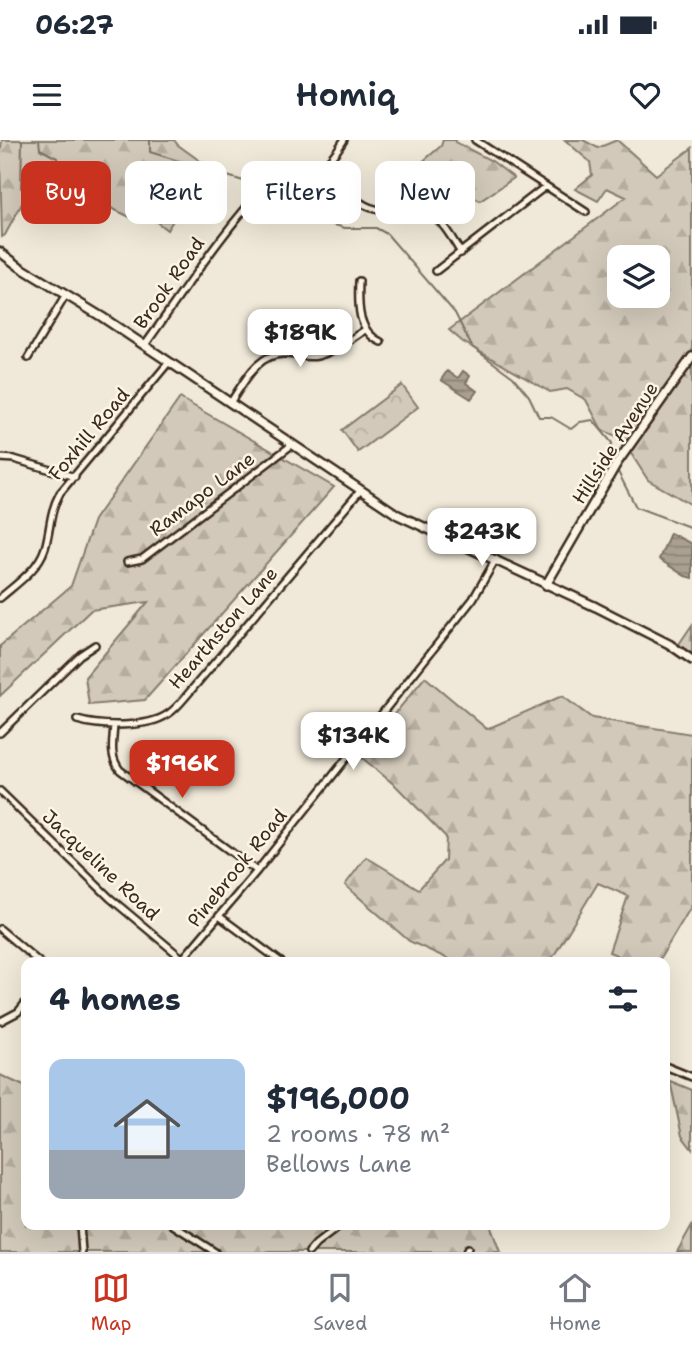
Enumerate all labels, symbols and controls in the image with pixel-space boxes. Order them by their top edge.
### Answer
text: 06:27 [35,7,114,42]
text: Homiq [296,73,396,116]
icon: menu [28,76,66,114]
icon: heart [626,76,664,114]
chip: Buy [21,161,111,224]
chip: Rent [125,161,227,224]
chip: Filters [241,161,361,224]
chip: New [375,161,475,224]
street label: Brook Road [128,232,210,334]
map controls [607,245,670,308]
button: layers [607,245,670,308]
pin: $189K [251,310,349,369]
text: $189K [264,317,336,347]
street label: Hillside Avenue [566,377,664,509]
street label: Foxhill Road [43,382,135,486]
street label: Ramapo Lane [144,446,260,542]
pin: $243K [433,508,531,568]
text: $243K [443,516,521,546]
street label: Hearthston Lane [163,562,283,694]
pin: $134K [304,712,402,772]
text: $134K [317,720,389,750]
pin: $196K [133,740,231,800]
text: $196K [146,748,218,778]
street label: Jacqueline Road [37,804,165,926]
street label: Pinebrook Road [182,804,292,932]
text: 4 homes [49,979,181,1020]
icon: filters [604,980,642,1018]
text: $196,000 [266,1078,410,1119]
icon: home [105,1087,189,1171]
text: 2 rooms · 78 m² [266,1119,450,1149]
text: Bellows Lane [266,1149,412,1179]
tab: Map [91,1269,132,1336]
tab: Saved [313,1269,367,1336]
tab: Home [549,1269,601,1336]

